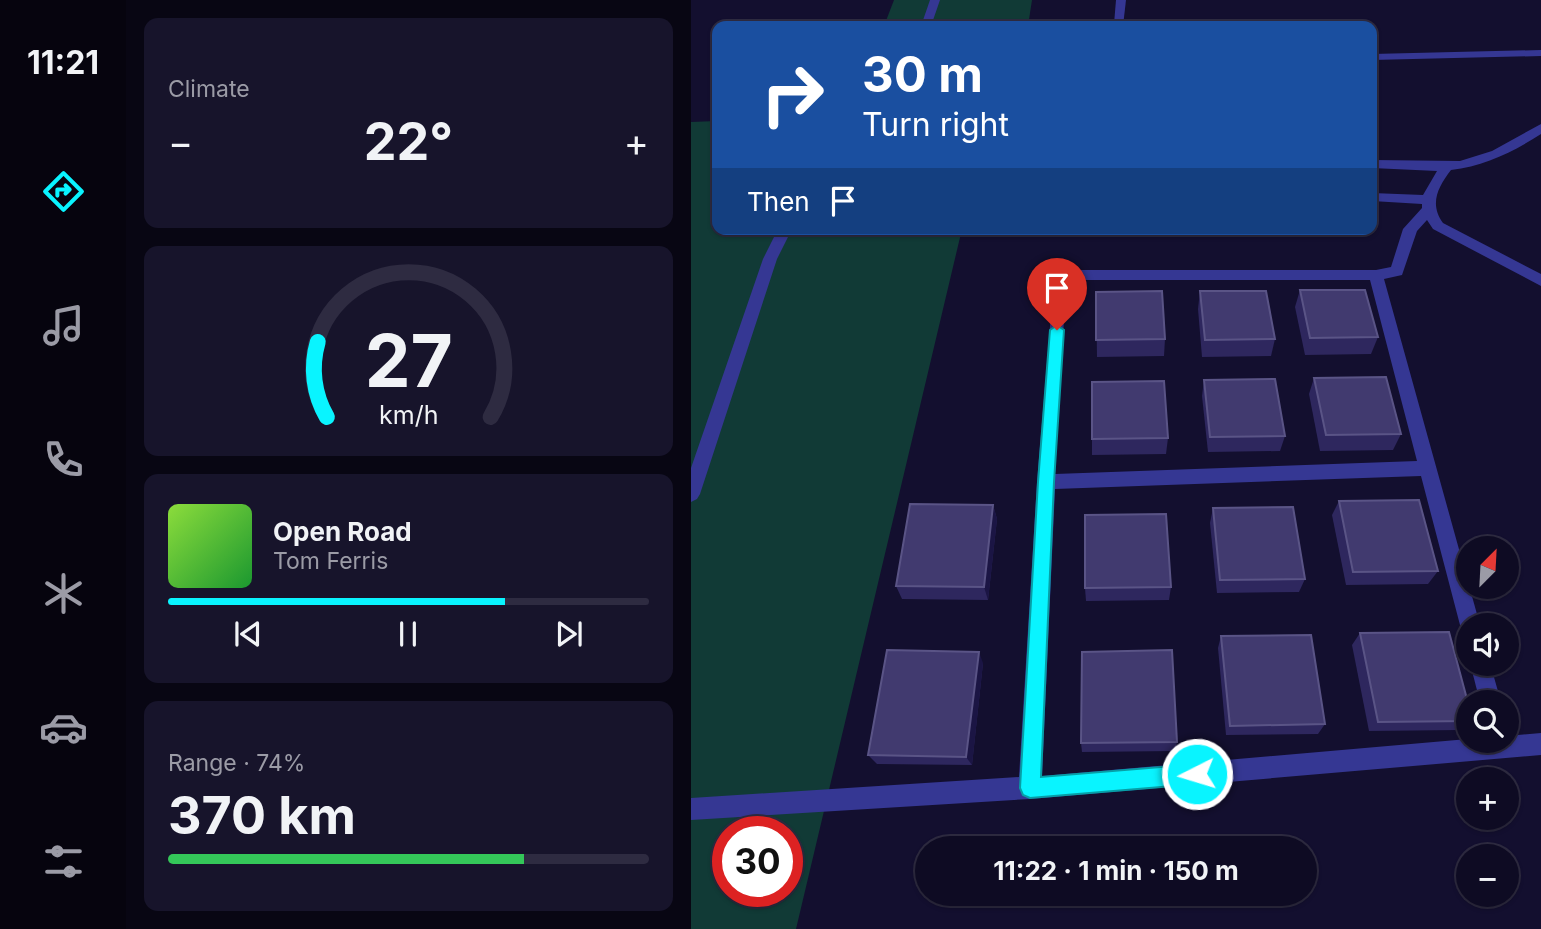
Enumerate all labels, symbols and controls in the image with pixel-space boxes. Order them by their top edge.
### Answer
text: 11:21 [27,43,99,82]
text: 30 m [862,45,983,104]
icon: right [747,49,838,140]
text: Climate [168,75,250,103]
text: Turn right [862,105,1009,144]
text: 22° [364,110,453,173]
text: − [168,119,193,165]
text: + [624,119,649,165]
icon: directions [39,167,88,216]
icon: arrive [824,182,862,220]
text: Then [747,186,810,217]
pin [1027,258,1087,330]
icon: arrive [1038,269,1076,307]
icon: music [39,301,88,350]
text: 27 [364,316,453,405]
text: km/h [379,399,438,429]
icon: phone [39,435,88,484]
text: Open Road [273,516,412,547]
north arrow [1456,536,1519,598]
map controls [1456,536,1519,907]
text: Tom Ferris [273,547,388,575]
icon: climate [39,569,88,618]
button: sound [1456,613,1519,676]
icon: previous [229,615,267,653]
icon: pause [389,615,427,653]
icon: next [550,615,588,653]
button: search [1456,690,1519,753]
icon: car [39,703,88,752]
position arrow [1160,737,1234,811]
text: Range · 74% [168,749,305,777]
button: + [1456,767,1519,830]
text: 370 km [168,784,356,847]
speed limit sign: 30 [712,816,803,907]
icon: filters [39,837,88,886]
button: − [1456,844,1519,907]
text: 11:22 · 1 min · 150 m [993,855,1239,886]

